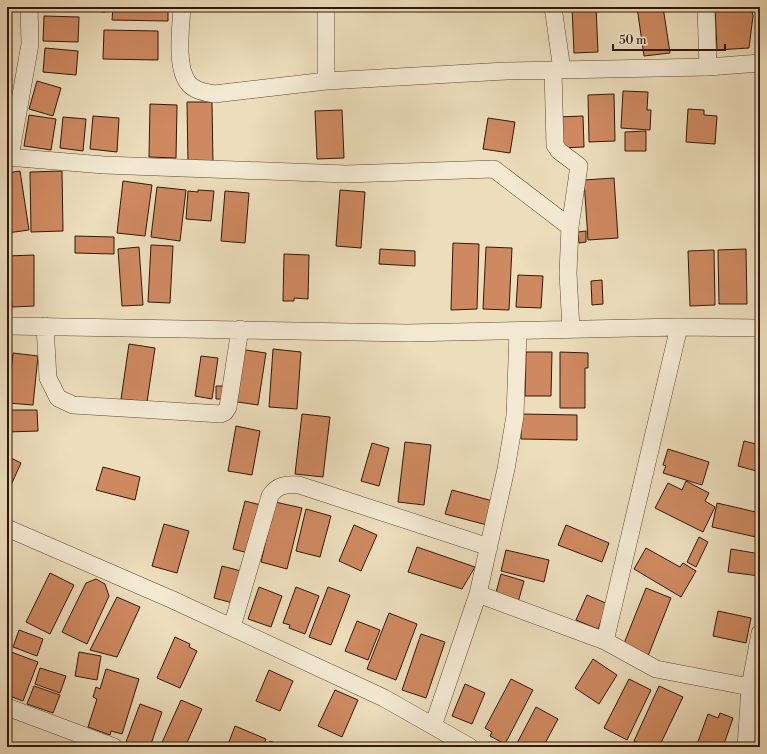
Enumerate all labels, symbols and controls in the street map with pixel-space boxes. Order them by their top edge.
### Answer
scale bar [613,26,725,52]
text: 50 m [619,33,647,48]

